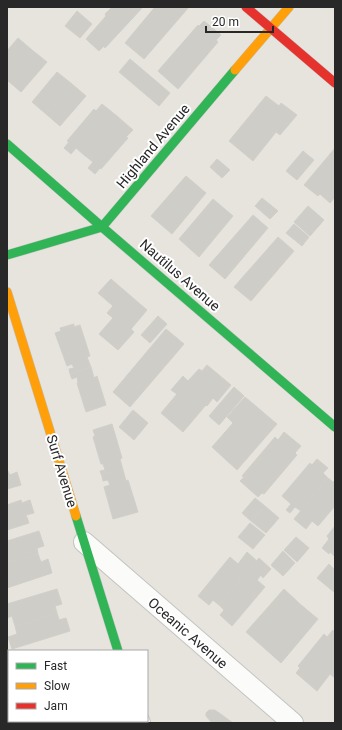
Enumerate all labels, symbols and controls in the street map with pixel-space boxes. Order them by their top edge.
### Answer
scale bar [206,8,273,34]
text: 20 m [212,15,239,29]
street label: Highland Avenue [113,101,193,191]
street label: Nautilus Avenue [137,236,223,314]
street label: Surf Avenue [43,433,81,509]
street label: Oceanic Avenue [145,594,231,672]
legend [8,650,148,722]
text: Fast [44,659,67,673]
text: Slow [44,679,70,693]
text: Jam [44,699,68,713]

